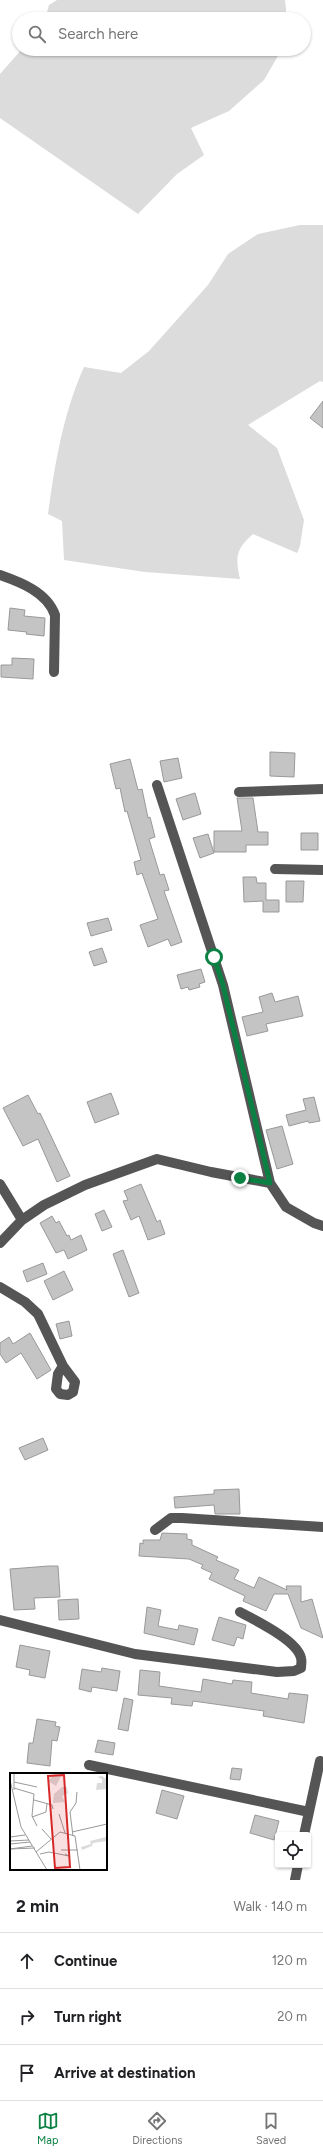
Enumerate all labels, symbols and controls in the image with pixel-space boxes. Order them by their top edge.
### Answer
search box [12,12,311,56]
icon: search [26,23,48,45]
text: Search here [58,25,138,43]
route start [205,948,223,966]
route end [231,1169,249,1187]
inset map [10,1773,107,1870]
map controls [275,1832,311,1868]
button: locate [275,1832,311,1868]
text: 2 min [16,1896,59,1916]
text: Walk · 140 m [233,1899,307,1914]
icon: ahead [16,1950,38,1972]
text: Continue [54,1952,117,1970]
text: 120 m [272,1953,307,1968]
icon: right [16,2006,38,2028]
text: Turn right [54,2008,122,2026]
text: 20 m [277,2009,307,2024]
icon: arrive [16,2062,38,2084]
text: Arrive at destination [54,2064,195,2082]
tab: Map [37,2110,59,2147]
tab: Directions [132,2110,182,2147]
tab: Saved [256,2110,286,2147]

